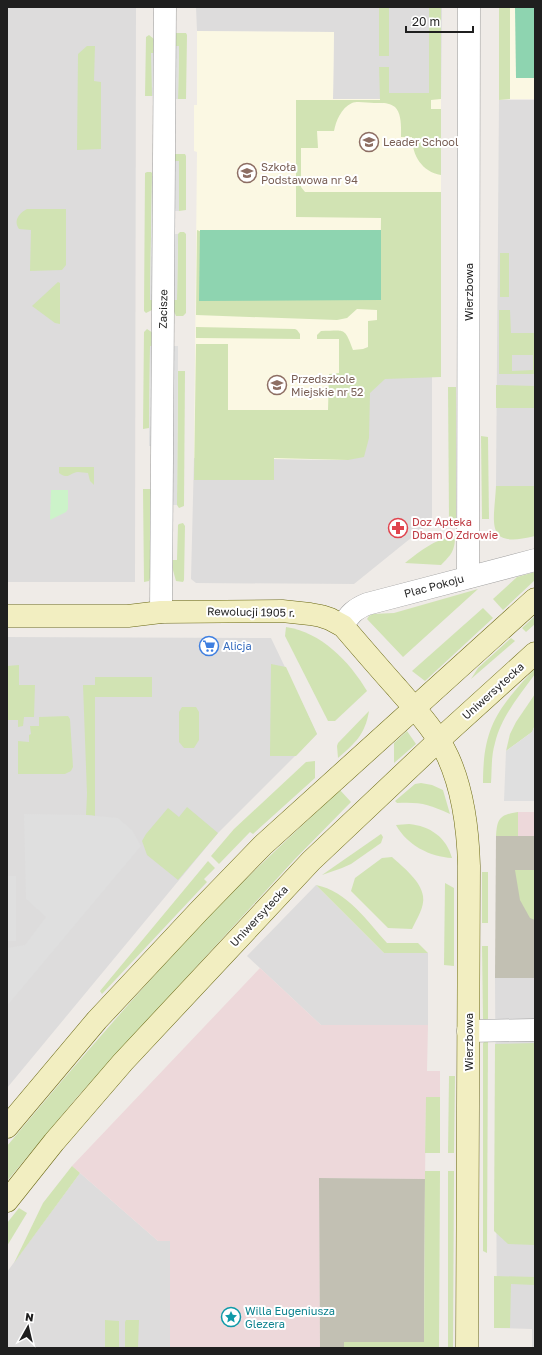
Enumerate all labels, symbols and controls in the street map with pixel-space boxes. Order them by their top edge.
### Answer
scale bar [406,8,473,34]
text: 20 m [412,14,440,29]
school or university icon: Leader School [358,131,380,153]
place label: Leader School [383,135,459,148]
place label: Szkoła Podstawowa nr 94 [261,160,358,186]
school or university icon: Szkoła Podstawowa nr 94 [236,162,258,184]
street label: Wierzbowa [462,263,475,321]
street label: Zacisze [156,289,169,329]
place label: Przedszkole Miejskie nr 52 [291,372,363,398]
school or university icon: Przedszkole Miejskie nr 52 [266,374,288,396]
place label: Doz Apteka Dbam O Zdrowie [412,515,498,541]
pharmacy icon: Doz Apteka Dbam O Zdrowie [387,517,409,539]
street label: Plac Pokoju [402,571,465,600]
street label: Rewolucji 1905 r. [207,604,295,619]
supermarket icon: Alicja [198,635,220,657]
place label: Alicja [223,639,252,652]
street label: Uniwersytecka [459,659,526,722]
street label: Uniwersytecka [227,882,290,949]
street label: Wierzbowa [462,1013,475,1071]
place label: Willa Eugeniusza Glezera [245,1304,335,1330]
place icon: Willa Eugeniusza Glezera [220,1306,242,1328]
north arrow [8,1307,48,1347]
text: N [24,1310,35,1324]

